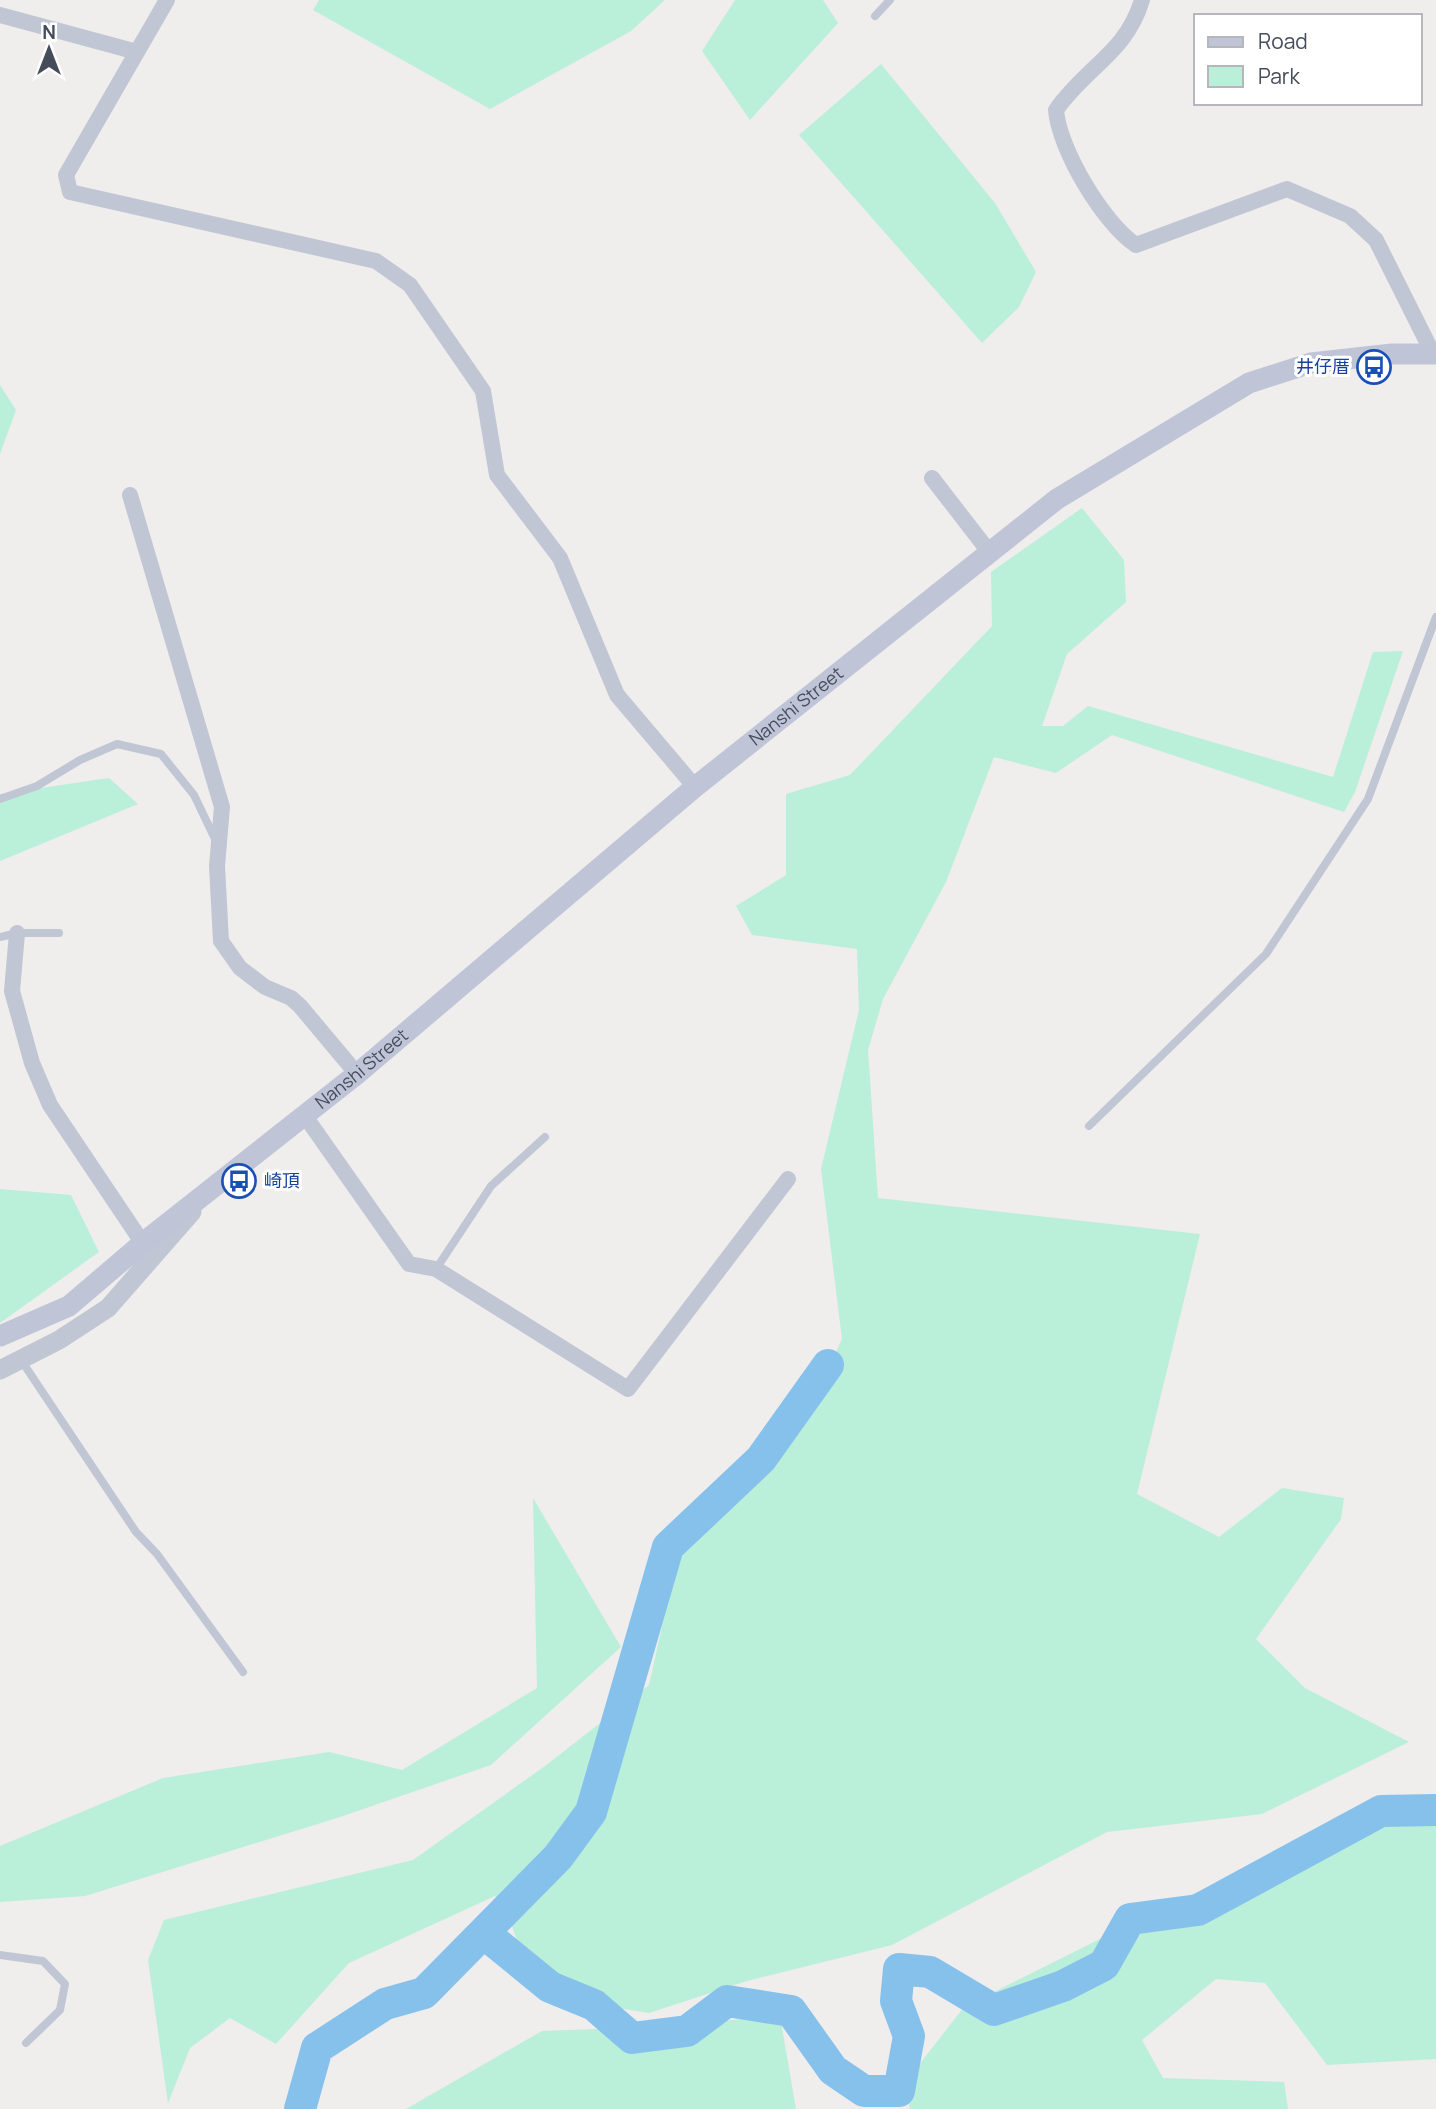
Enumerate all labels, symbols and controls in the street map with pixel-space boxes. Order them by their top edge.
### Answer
north arrow [14,14,84,84]
legend [1194,14,1422,105]
text: N [42,19,56,45]
text: Road [1258,27,1308,55]
text: Park [1258,62,1300,90]
bus stop icon: 井仔厝 [1355,348,1393,386]
place label: 井仔厝 [1296,354,1350,378]
street label: Nanshi Street [744,661,848,750]
street label: Nanshi Street [310,1023,413,1114]
bus stop icon: 崎頂 [220,1162,258,1200]
place label: 崎頂 [264,1168,300,1192]

